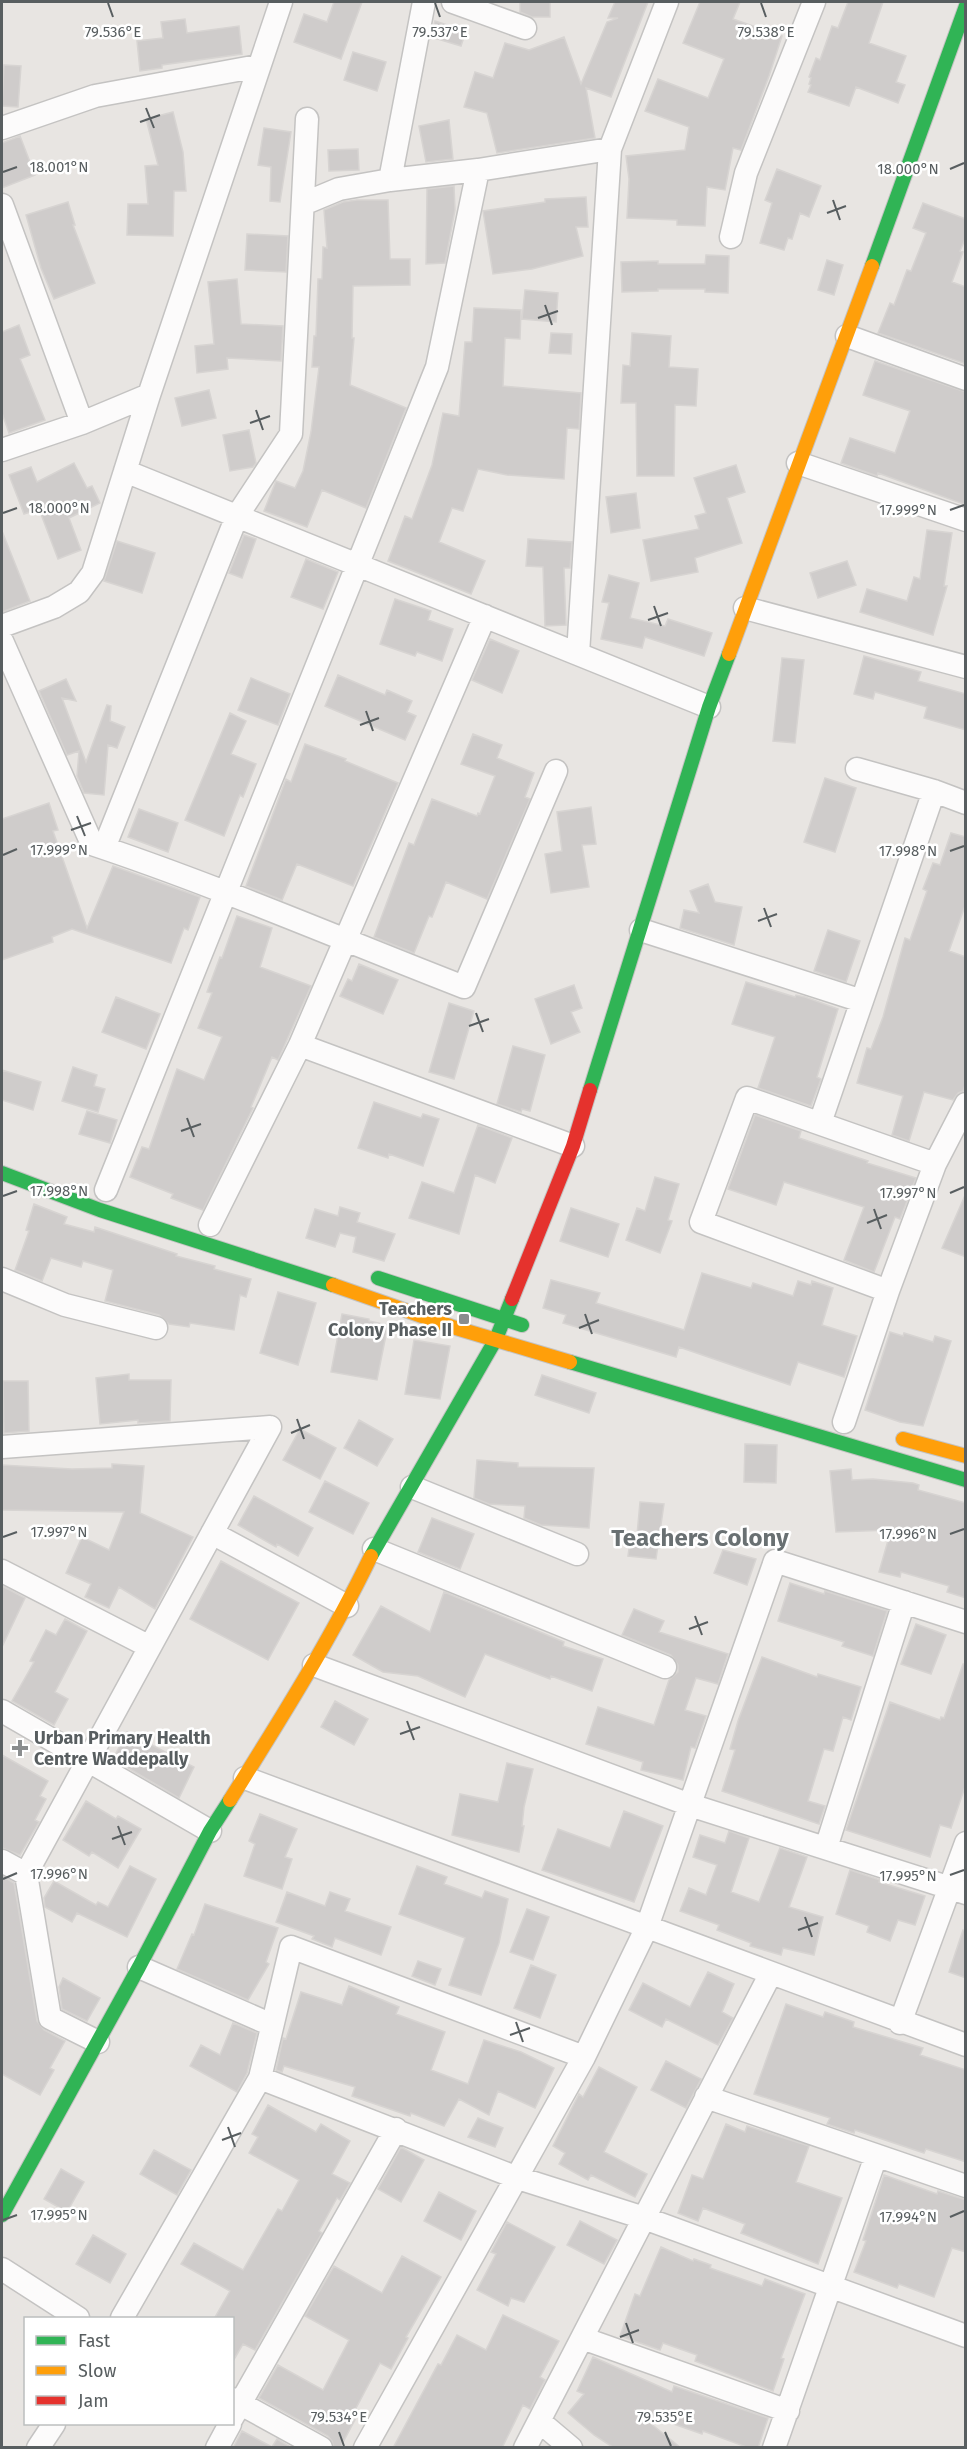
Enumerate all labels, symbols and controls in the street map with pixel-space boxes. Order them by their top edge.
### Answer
text: 79.536°E [85,23,141,41]
text: 79.537°E [412,23,468,41]
text: 79.538°E [737,23,795,41]
text: 18.001°N [29,158,89,176]
text: 18.000°N [877,160,939,178]
text: 18.000°N [28,499,90,517]
text: 17.999°N [879,501,937,519]
text: 17.999°N [30,841,88,859]
text: 17.998°N [879,842,937,860]
text: 17.998°N [30,1182,88,1200]
text: 17.997°N [880,1184,936,1202]
place label: Teachers Colony Phase II [328,1298,452,1341]
marker: Teachers Colony Phase II [457,1312,471,1326]
text: 17.997°N [31,1523,87,1541]
district label: Teachers Colony [611,1524,789,1552]
text: 17.996°N [879,1525,937,1543]
place label: Urban Primary Health Centre Waddepally [34,1727,211,1770]
marker: Urban Primary Health Centre Waddepally [11,1739,29,1757]
text: 17.996°N [30,1865,88,1883]
text: 17.995°N [879,1867,937,1885]
text: 17.995°N [30,2206,88,2224]
text: 17.994°N [879,2208,937,2226]
legend [24,2317,234,2425]
text: Fast [78,2330,111,2352]
text: Slow [78,2360,117,2382]
text: Jam [78,2390,109,2412]
text: 79.534°E [311,2408,367,2426]
text: 79.535°E [637,2408,693,2426]

